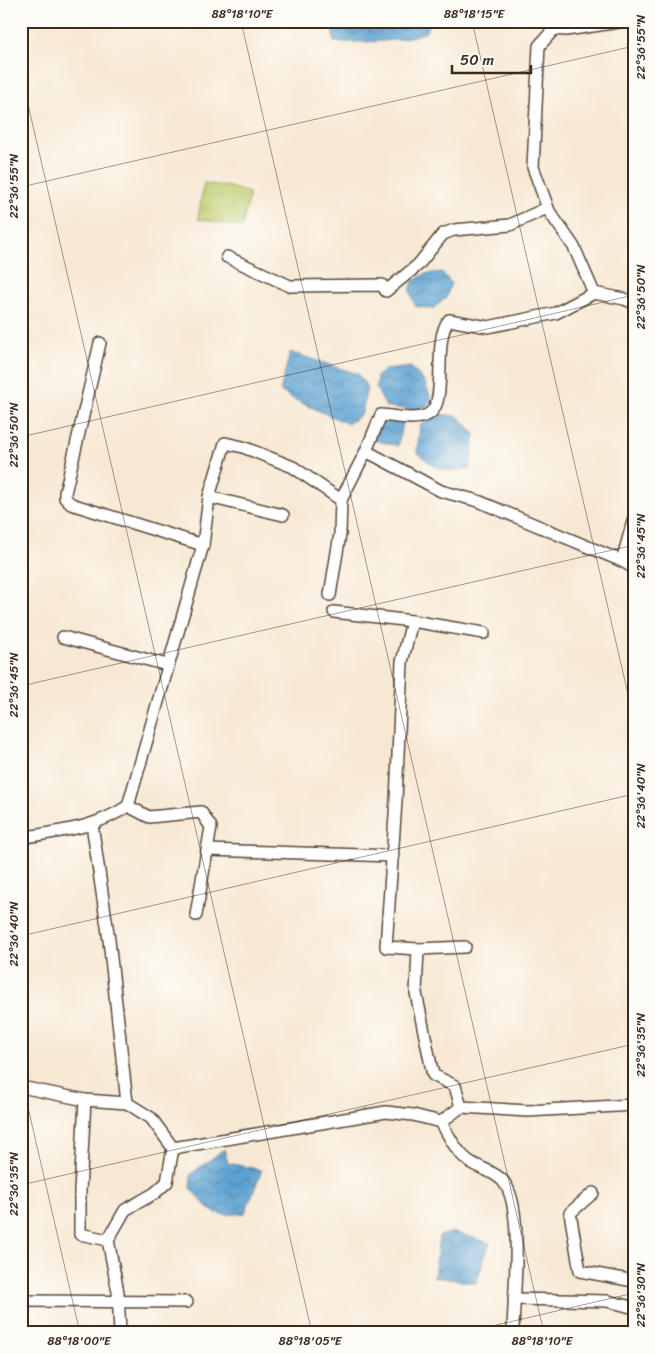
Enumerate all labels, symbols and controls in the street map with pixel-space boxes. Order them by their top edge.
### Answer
text: 88°18'10"E [212,3,274,25]
text: 88°18'15"E [444,3,506,25]
text: 22°36'55"N [630,14,652,79]
scale bar [452,42,531,74]
text: 50 m [460,47,495,73]
text: 22°36'55"N [3,153,25,218]
text: 22°36'50"N [630,264,652,330]
text: 22°36'50"N [3,402,25,468]
text: 22°36'45"N [630,513,652,578]
text: 22°36'45"N [3,652,25,717]
text: 22°36'40"N [630,763,652,829]
text: 22°36'40"N [3,901,25,967]
text: 22°36'35"N [630,1012,652,1077]
text: 22°36'35"N [3,1151,25,1216]
text: 22°36'30"N [630,1262,652,1327]
text: 88°18'00"E [47,1330,112,1352]
text: 88°18'05"E [278,1330,343,1352]
text: 88°18'10"E [512,1330,574,1352]

